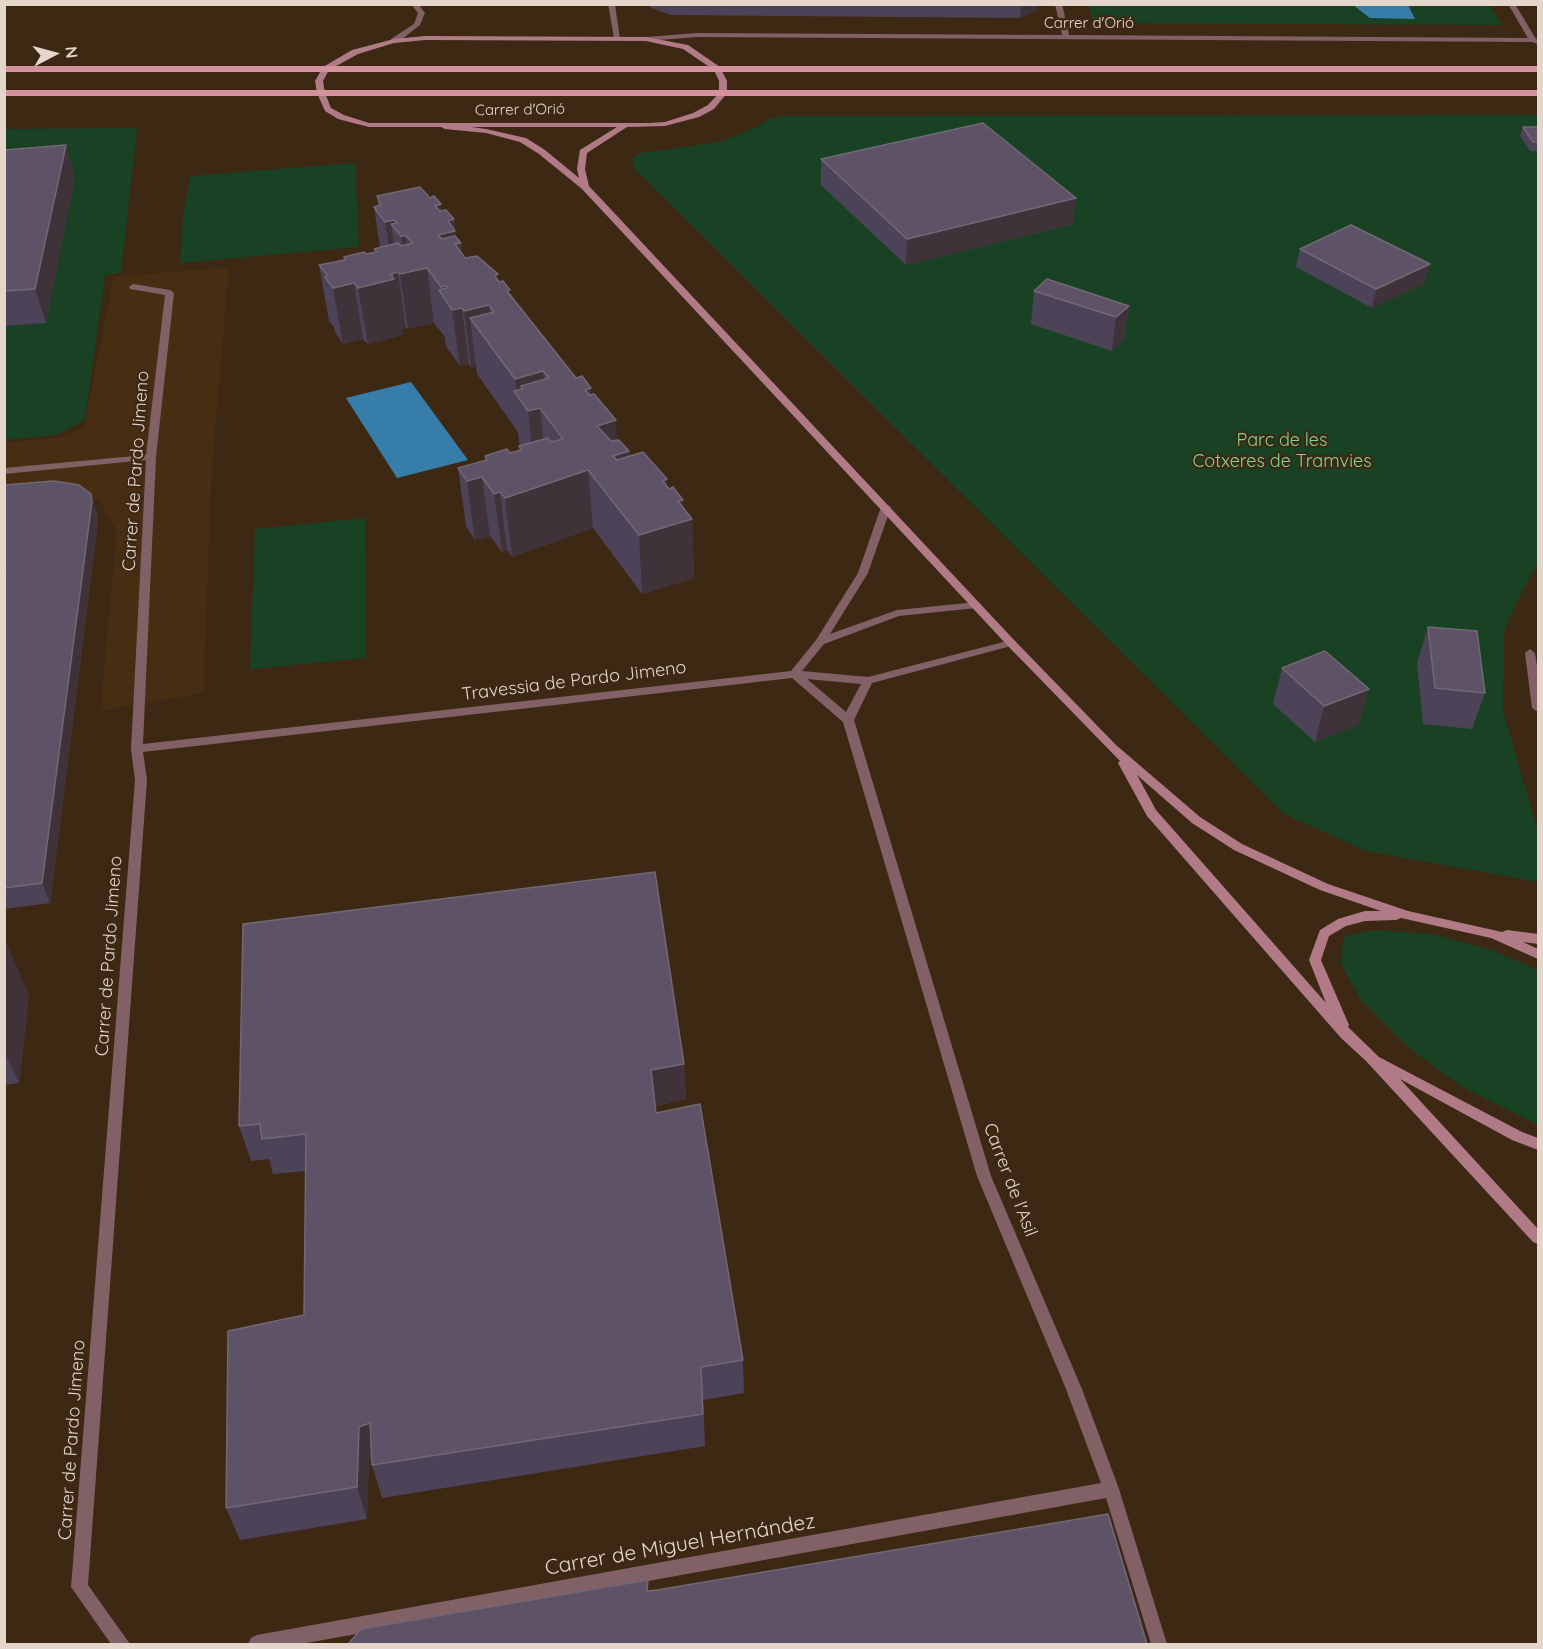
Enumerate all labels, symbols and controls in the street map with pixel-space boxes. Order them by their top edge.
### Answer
street label: Carrer d'Orió [1044,14,1134,32]
north arrow [24,24,84,84]
text: N [61,45,82,59]
street label: Carrer d'Orió [475,100,565,120]
street label: Carrer de Pardo Jimeno [118,370,154,572]
park label: Parc de les Cotxeres de Tramvies [1192,430,1372,472]
street label: Travessia de Pardo Jimeno [460,657,688,705]
street label: Carrer de Pardo Jimeno [91,855,127,1057]
street label: Carrer de l'Asil [978,1120,1042,1240]
street label: Carrer de Pardo Jimeno [54,1339,90,1541]
street label: Carrer de Miguel Hernández [543,1509,817,1581]

